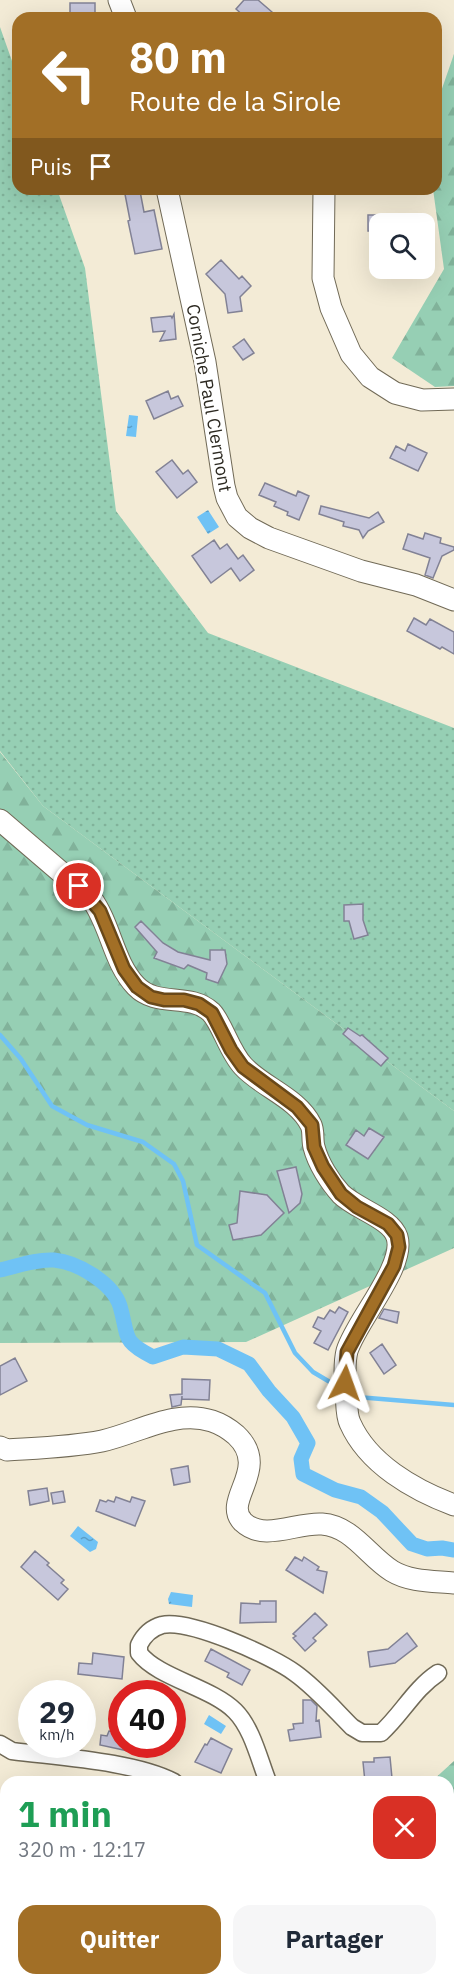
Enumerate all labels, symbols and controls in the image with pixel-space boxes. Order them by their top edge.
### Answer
text: 80 m [129,30,227,85]
icon: left [30,36,108,114]
text: Route de la Sirole [129,83,341,118]
icon: arrive [84,150,117,183]
text: Puis [30,152,72,181]
map controls [369,213,435,279]
button: search [369,213,435,279]
street label: Corniche Paul Clermont [182,302,237,494]
pin [53,860,104,911]
icon: arrive [62,869,95,902]
position arrow [313,1351,377,1415]
speed limit sign: 40 [108,1680,186,1758]
text: 29 [39,1692,75,1731]
text: km/h [39,1725,75,1744]
text: 1 min [18,1790,112,1837]
button: close [373,1796,436,1859]
text: 320 m · 12:17 [18,1836,146,1863]
button: Quitter [18,1905,221,1974]
button: Partager [233,1905,436,1974]

